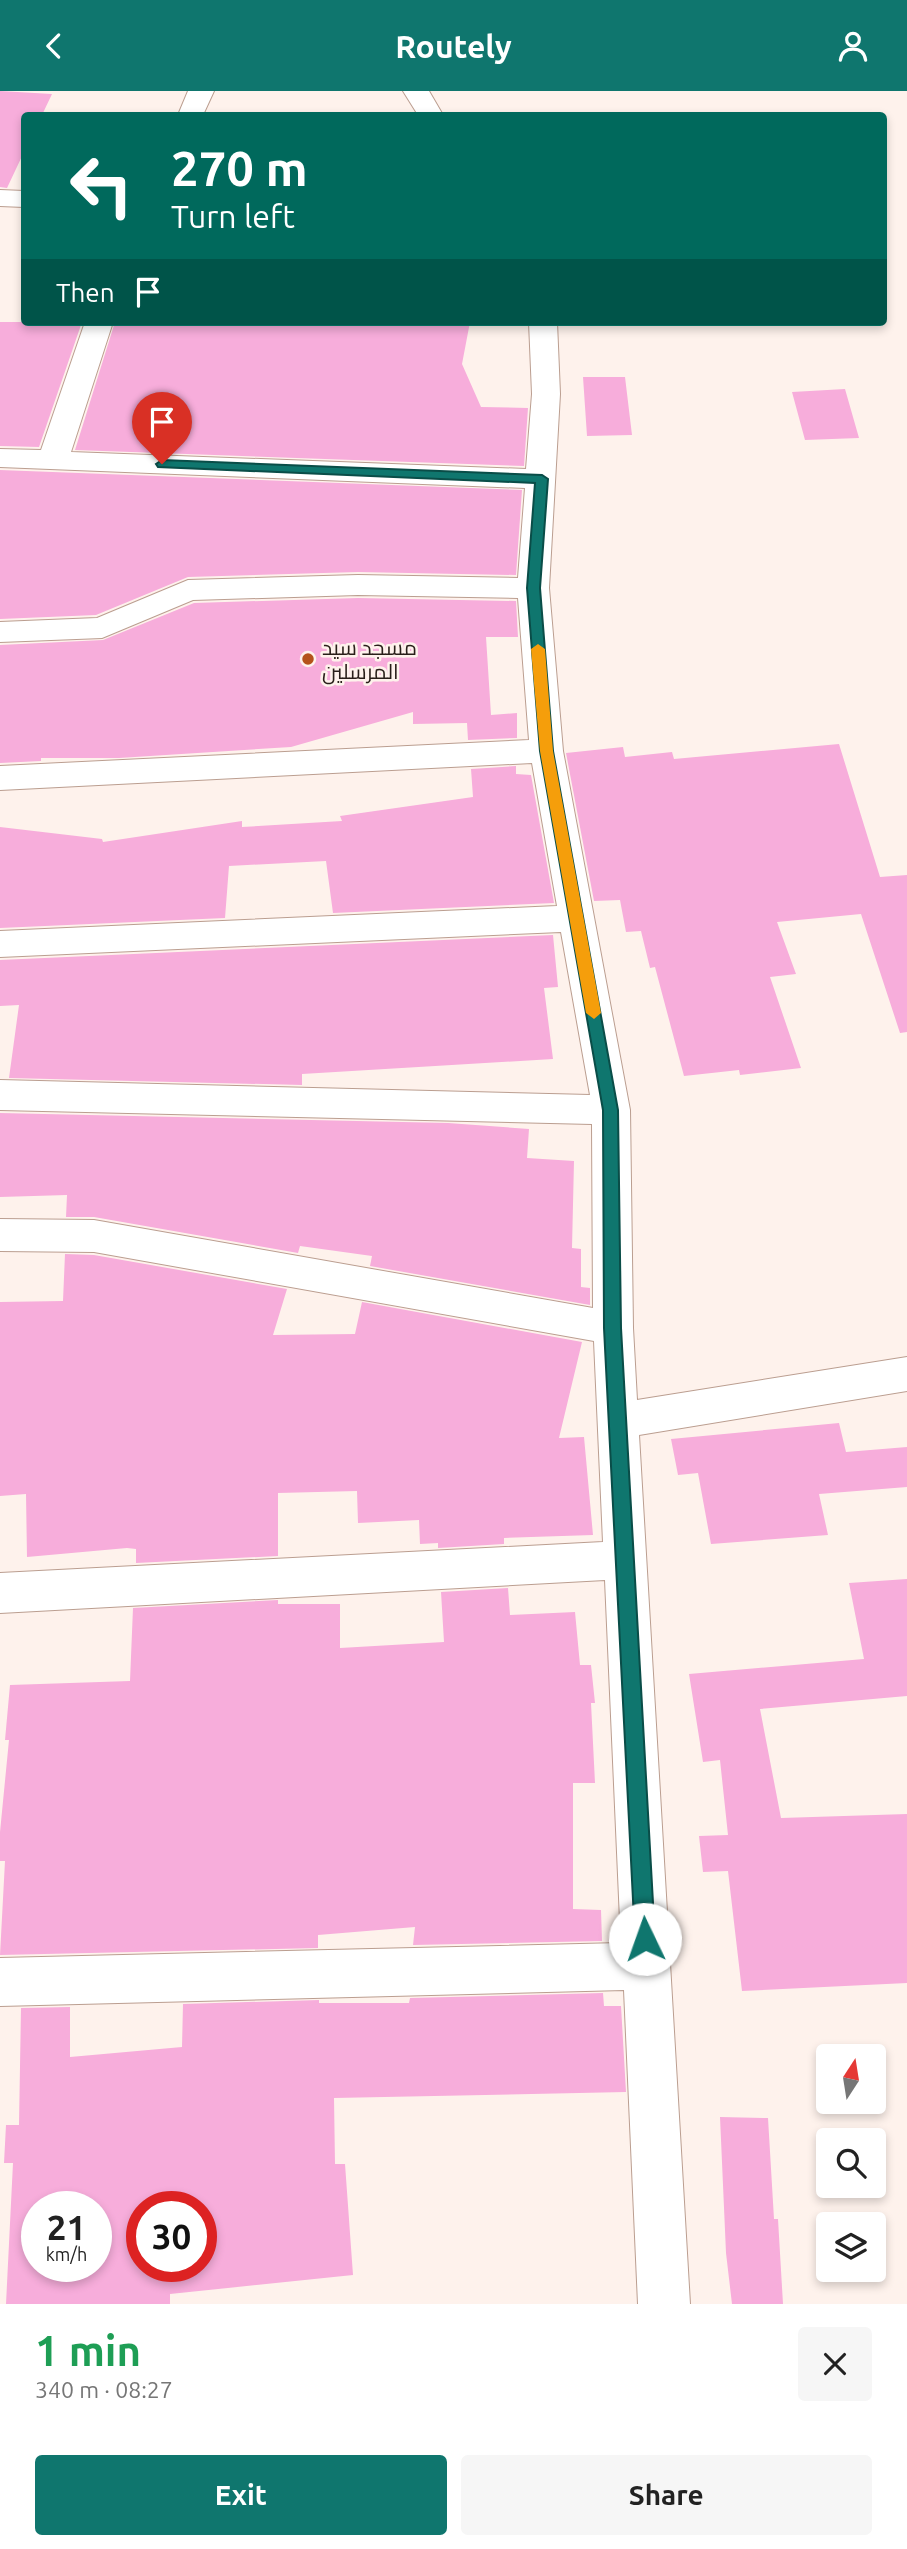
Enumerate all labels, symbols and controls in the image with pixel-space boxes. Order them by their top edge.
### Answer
icon: back [35,27,73,65]
icon: person [834,27,872,65]
text: Routely [395,28,512,64]
icon: left [56,140,147,231]
text: 270 m [171,140,308,195]
text: Turn left [171,198,295,234]
icon: arrive [129,273,167,311]
text: Then [56,278,115,307]
pin [132,392,192,464]
icon: arrive [143,403,181,441]
place label: مسجد سيد المرسلين [322,635,417,685]
marker: مسجد سيد المرسلين [300,651,316,667]
position arrow [608,1902,682,1976]
north arrow [816,2044,886,2114]
map controls [816,2044,886,2282]
button: search [816,2128,886,2198]
speed limit sign: 30 [126,2191,217,2282]
text: 21 [47,2207,86,2247]
button: layers [816,2212,886,2282]
text: km/h [46,2244,87,2264]
text: 1 min [35,2327,141,2374]
button: close [798,2327,872,2401]
text: 340 m · 08:27 [35,2377,173,2402]
button: Exit [35,2455,447,2535]
button: Share [461,2455,872,2535]

